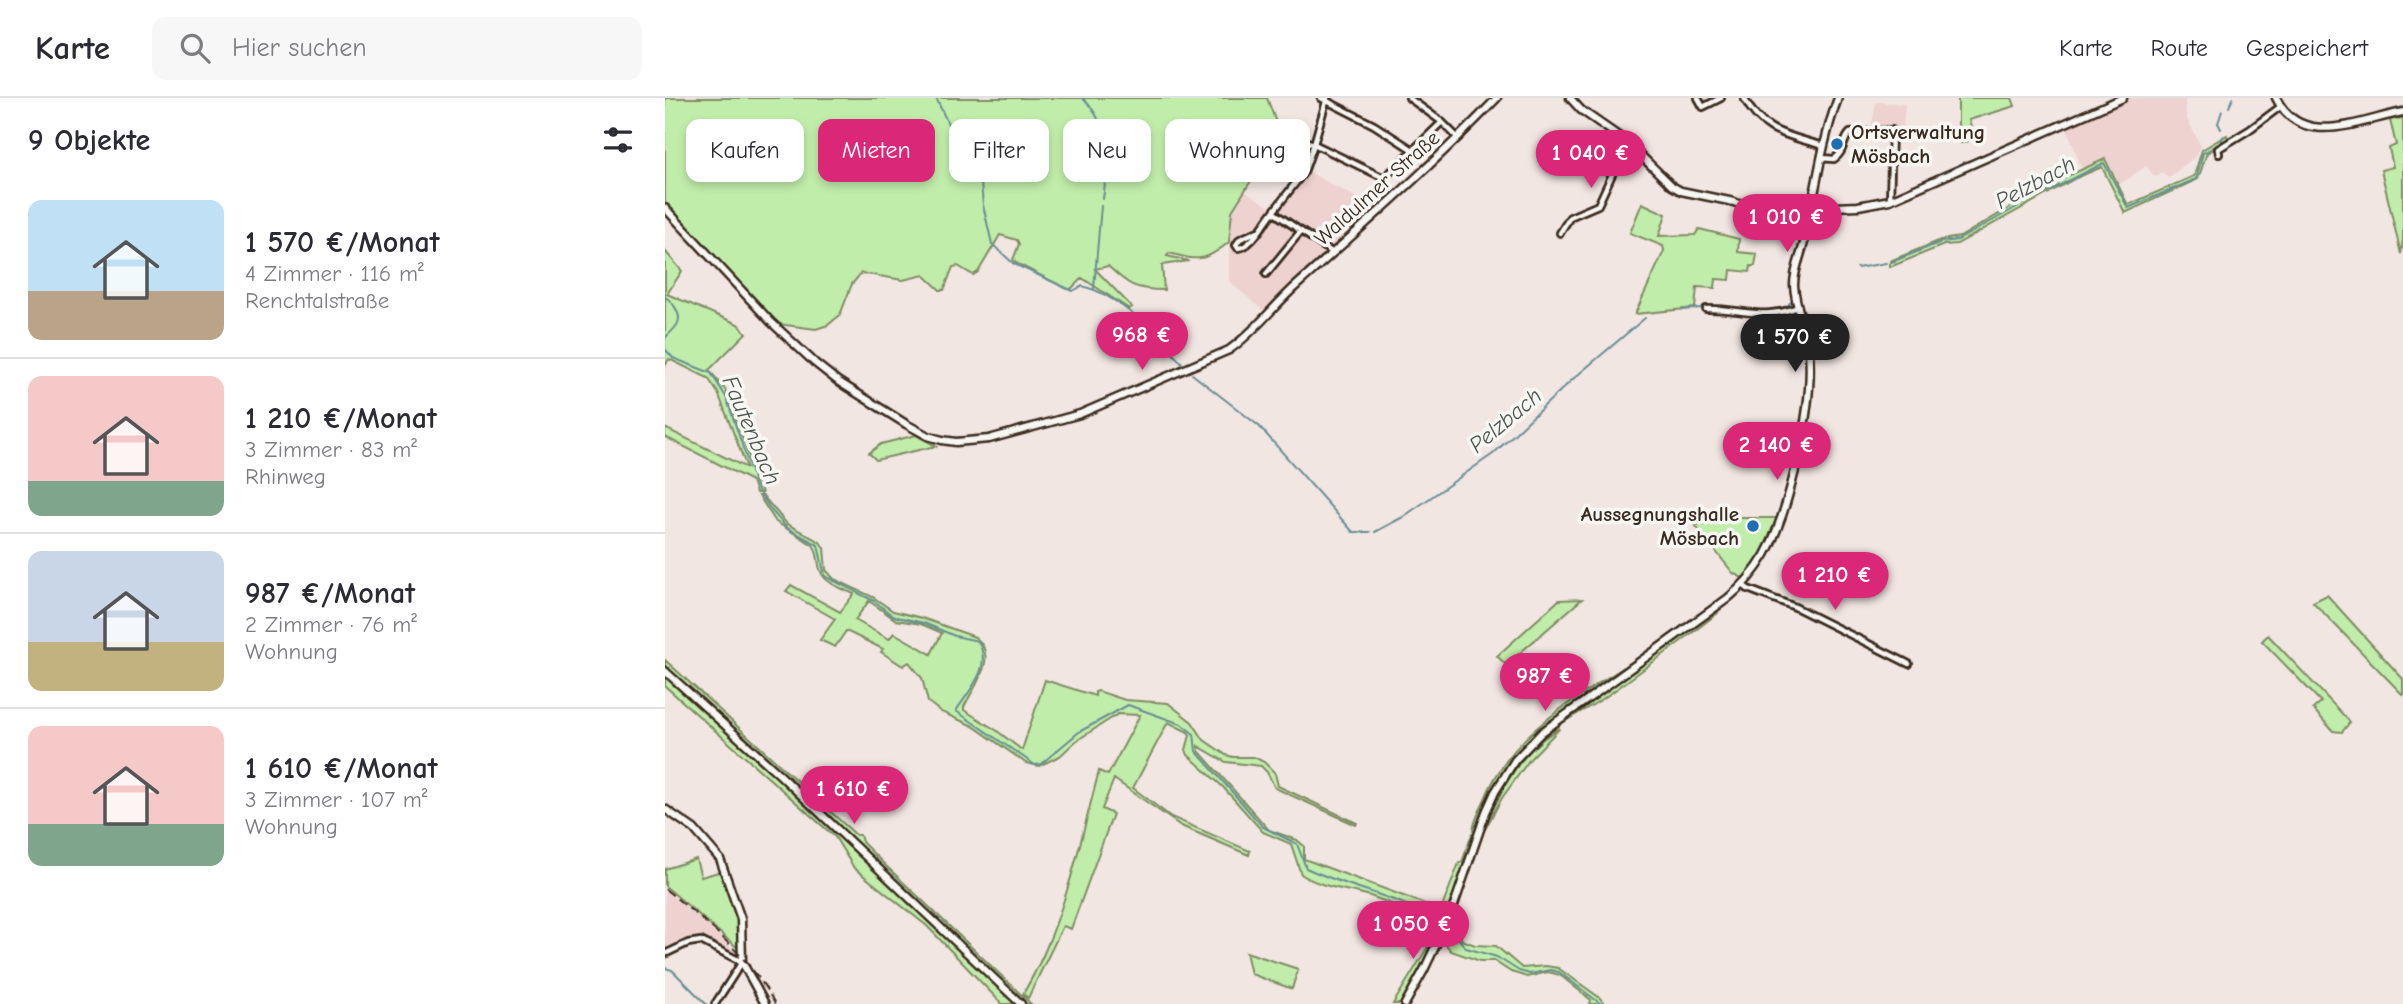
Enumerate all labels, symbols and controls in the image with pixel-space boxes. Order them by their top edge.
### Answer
search box [152,17,642,80]
text: Karte [35,29,110,67]
icon: search [176,29,214,67]
text: Hier suchen [232,33,367,63]
text: Karte [2059,34,2113,62]
text: Route [2151,34,2208,62]
text: Gespeichert [2246,34,2368,62]
chip: Kaufen [686,119,804,182]
chip: Mieten [818,119,935,182]
chip: Filter [949,119,1049,182]
chip: Neu [1063,119,1151,182]
chip: Wohnung [1165,119,1310,182]
place label: Ortsverwaltung Mösbach [1851,120,1985,168]
icon: filters [599,121,637,159]
text: 9 Objekte [28,123,150,158]
street label: Waldulmer Straße [1310,126,1444,250]
pin: 1 040 € [1526,130,1656,190]
marker: Ortsverwaltung Mösbach [1829,136,1845,152]
text: 1 040 € [1552,139,1630,166]
water label: Pelzbach [1991,150,2080,215]
pin: 1 010 € [1722,194,1852,254]
text: 1 010 € [1749,203,1825,230]
text: 1 570 €/Monat [245,225,440,260]
icon: home [84,228,168,312]
text: 4 Zimmer · 116 m² [245,260,424,287]
text: Renchtalstraße [245,287,389,314]
pin: 968 € [1093,313,1191,372]
pin: 1 570 € [1730,314,1860,374]
text: 968 € [1112,321,1172,348]
text: 1 570 € [1757,323,1833,350]
water label: Fautenbach [716,372,787,489]
water label: Pelzbach [1463,382,1547,459]
text: 1 210 €/Monat [245,401,437,436]
icon: home [84,404,168,488]
pin: 2 140 € [1712,422,1842,482]
text: 2 140 € [1739,431,1815,458]
text: 3 Zimmer · 83 m² [245,436,417,463]
text: Rhinweg [245,463,326,490]
place label: Aussegnungshalle Mösbach [1581,502,1739,550]
marker: Aussegnungshalle Mösbach [1745,518,1761,534]
pin: 1 210 € [1770,552,1900,612]
text: 1 210 € [1798,561,1872,588]
text: 987 €/Monat [245,576,415,611]
icon: home [84,579,168,663]
text: 2 Zimmer · 76 m² [245,611,417,638]
text: Wohnung [245,638,338,665]
pin: 987 € [1496,654,1594,713]
text: 987 € [1516,662,1574,689]
text: 1 610 €/Monat [245,751,438,786]
icon: home [84,754,168,838]
pin: 1 610 € [789,766,919,826]
text: 1 610 € [816,775,892,802]
text: 3 Zimmer · 107 m² [245,786,427,813]
text: Wohnung [245,813,338,840]
pin: 1 050 € [1348,902,1478,961]
text: 1 050 € [1373,910,1453,937]

